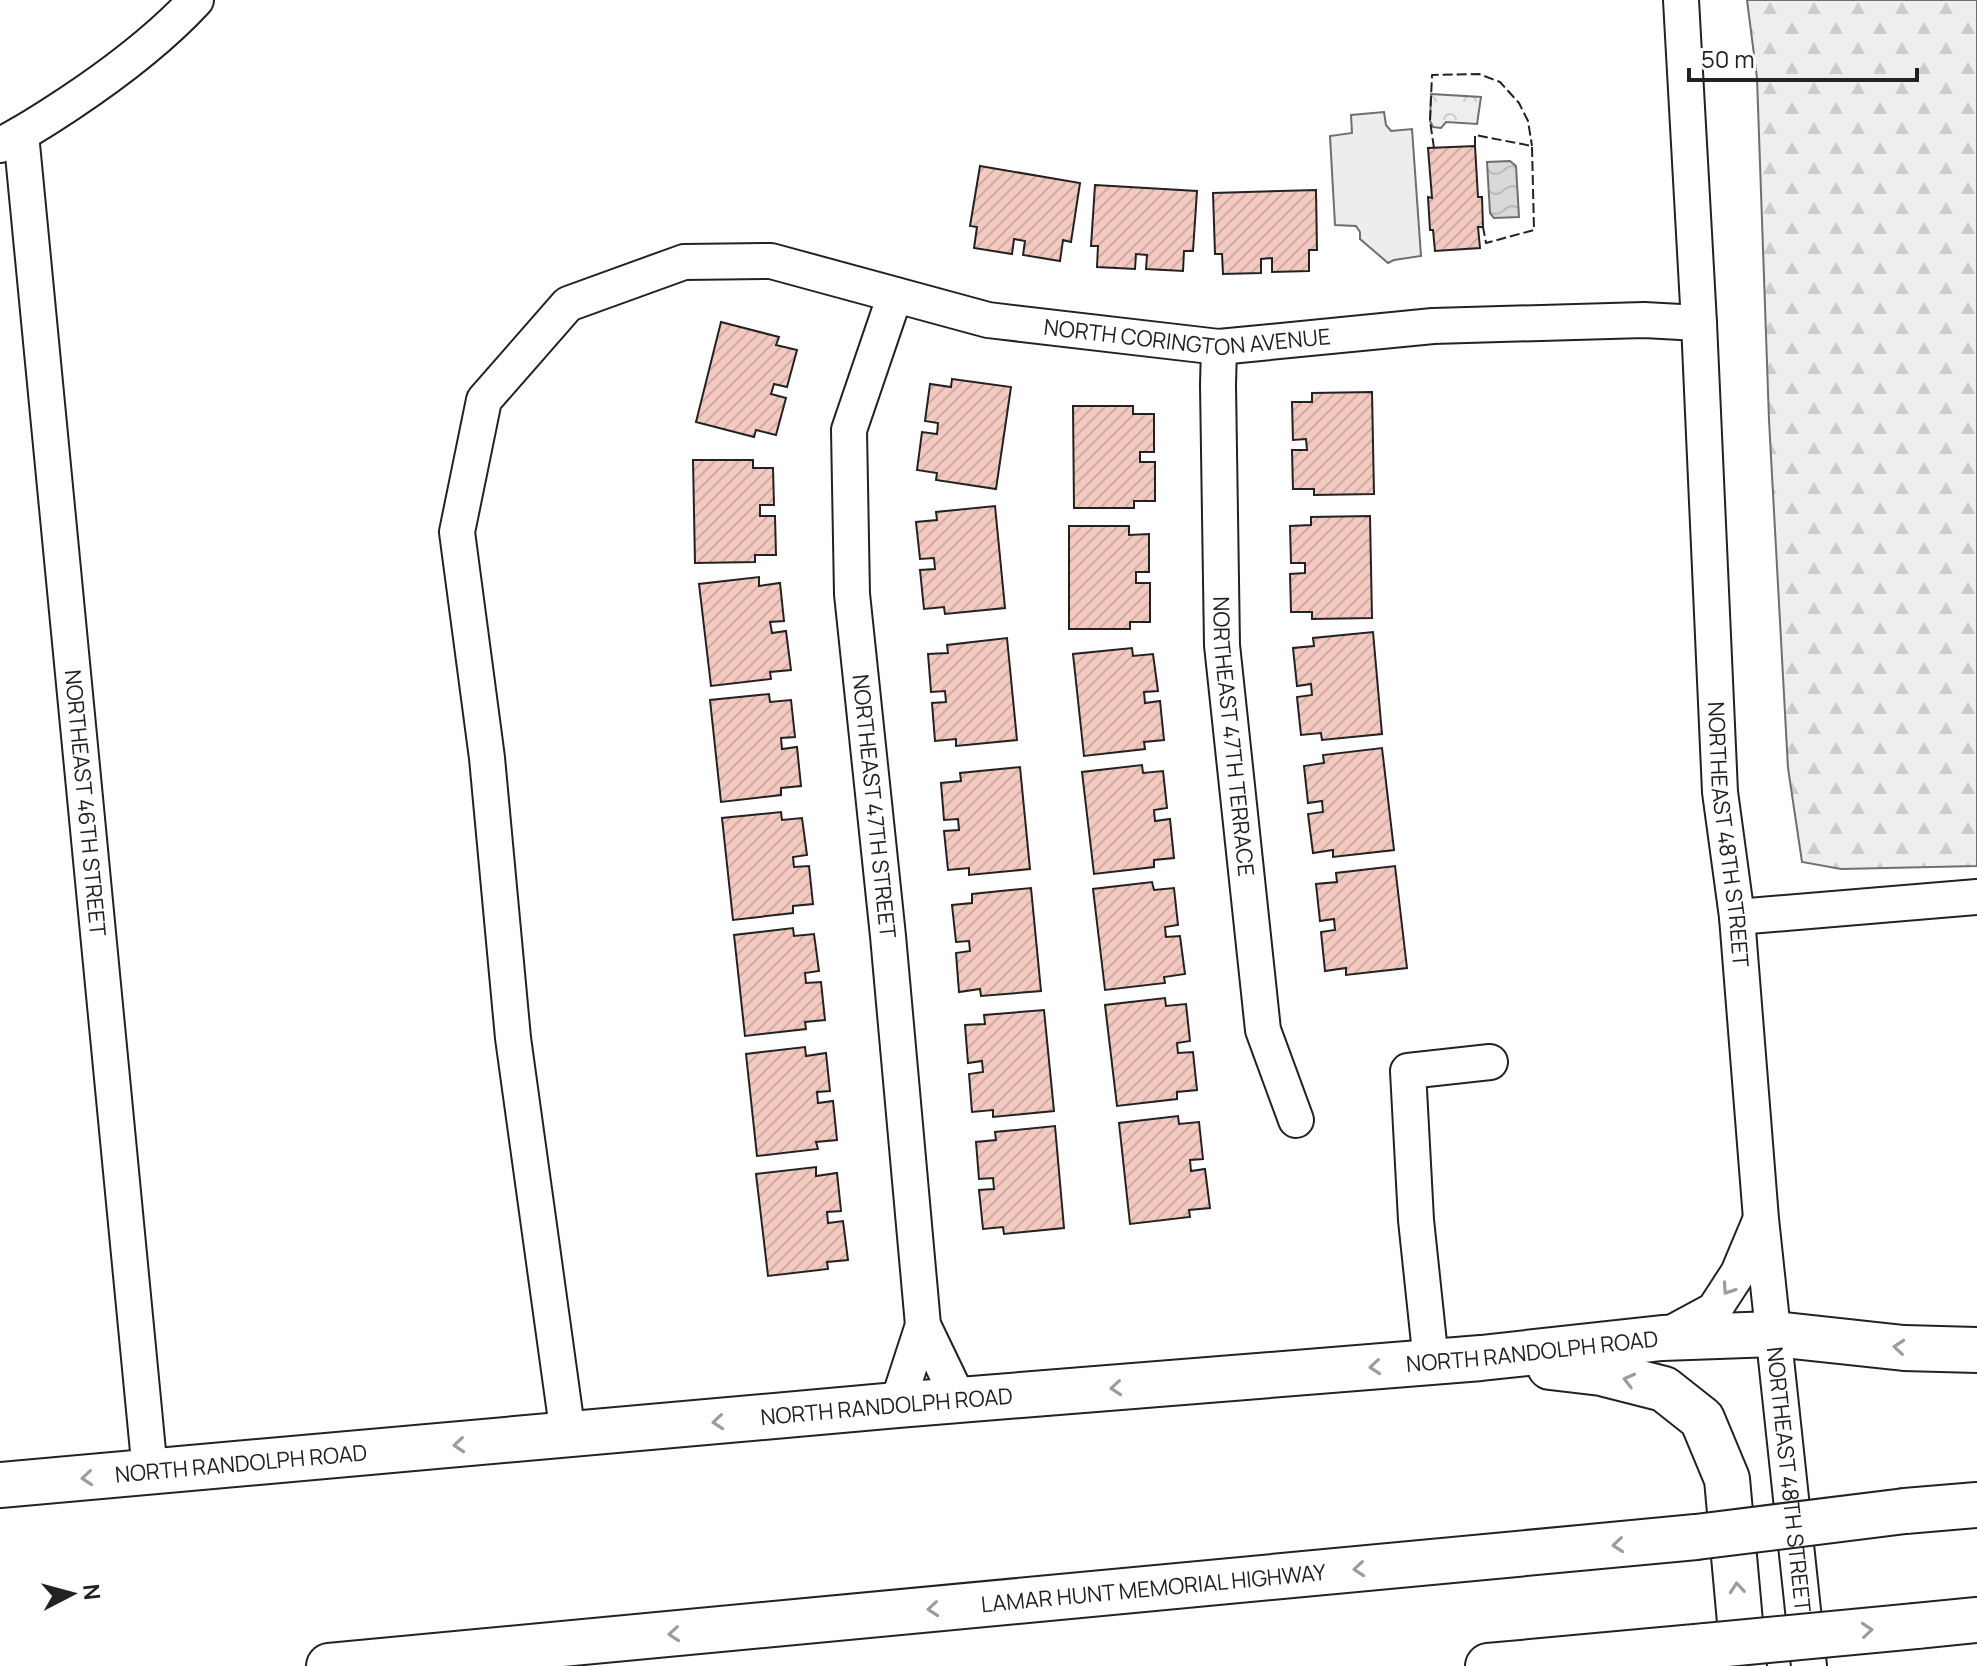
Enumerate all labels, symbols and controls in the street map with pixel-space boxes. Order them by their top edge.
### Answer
scale bar [1689,32,1917,82]
text: 50 m [1701,42,1755,75]
street label: NORTH CORINGTON AVENUE [1042,312,1332,362]
street label: NORTHEAST 47TH TERRACE [1206,596,1262,878]
street label: NORTHEAST 46TH STREET [58,668,113,938]
street label: NORTHEAST 47TH STREET [846,673,903,940]
street label: NORTHEAST 48TH STREET [1701,701,1756,968]
one-way arrow [1722,1281,1737,1295]
street label: NORTH RANDOLPH ROAD [1405,1324,1660,1379]
one-way arrow [1892,1339,1905,1356]
street label: NORTHEAST 48TH STREET [1760,1345,1818,1614]
one-way arrow [1368,1358,1381,1375]
one-way arrow [1622,1372,1636,1389]
one-way arrow [1109,1379,1122,1396]
street label: NORTH RANDOLPH ROAD [759,1381,1014,1432]
one-way arrow [711,1413,724,1430]
one-way arrow [452,1436,465,1453]
street label: NORTH RANDOLPH ROAD [114,1437,368,1490]
one-way arrow [80,1469,93,1486]
one-way arrow [1611,1536,1624,1553]
north arrow [32,1554,112,1634]
street label: LAMAR HUNT MEMORIAL HIGHWAY [980,1557,1328,1619]
one-way arrow [1352,1560,1365,1577]
one-way arrow [1729,1581,1746,1594]
text: N [76,1582,108,1601]
one-way arrow [926,1600,939,1617]
one-way arrow [1861,1622,1874,1639]
one-way arrow [667,1625,680,1642]

